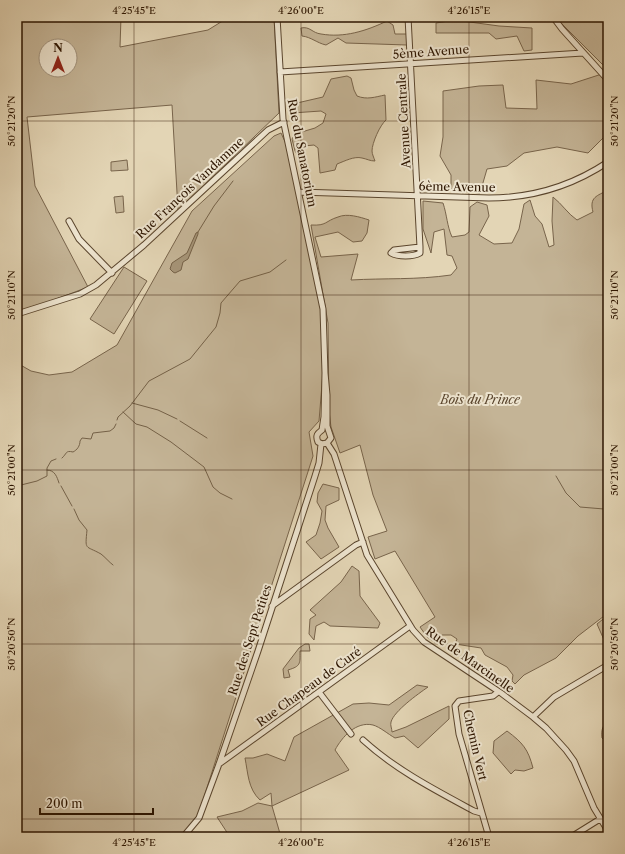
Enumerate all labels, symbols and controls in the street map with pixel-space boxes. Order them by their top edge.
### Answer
text: 4°25'45"E [112,4,156,17]
text: 4°26'00"E [278,4,324,17]
text: 4°26'15"E [448,4,491,17]
north arrow [38,38,78,78]
text: N [53,41,63,55]
street label: 5ème Avenue [392,41,470,62]
street label: Avenue Centrale [394,73,414,170]
text: 50°21'20"N [5,95,18,147]
text: 50°21'20"N [608,95,621,147]
street label: Rue du Sanatorium [285,97,320,208]
street label: Rue François Vandamme [133,133,247,242]
street label: 6ème Avenue [418,178,496,195]
text: 50°21'10"N [5,270,18,320]
text: 50°21'10"N [608,270,621,320]
park label: Bois du Prince [439,392,521,407]
text: 50°21'00"N [5,444,18,496]
text: 50°21'00"N [608,444,621,496]
street label: Rue des Sept Petites [225,583,275,697]
text: 50°20'50"N [5,617,18,671]
text: 50°20'50"N [608,617,621,671]
street label: Rue de Marcinelle [423,623,518,696]
street label: Rue Chapeau de Curé [253,643,364,730]
street label: Chemin Vert [460,708,491,782]
scale bar [40,790,153,816]
text: 200 m [46,796,83,811]
text: 4°25'45"E [112,836,156,849]
text: 4°26'00"E [278,836,324,849]
text: 4°26'15"E [448,836,491,849]

